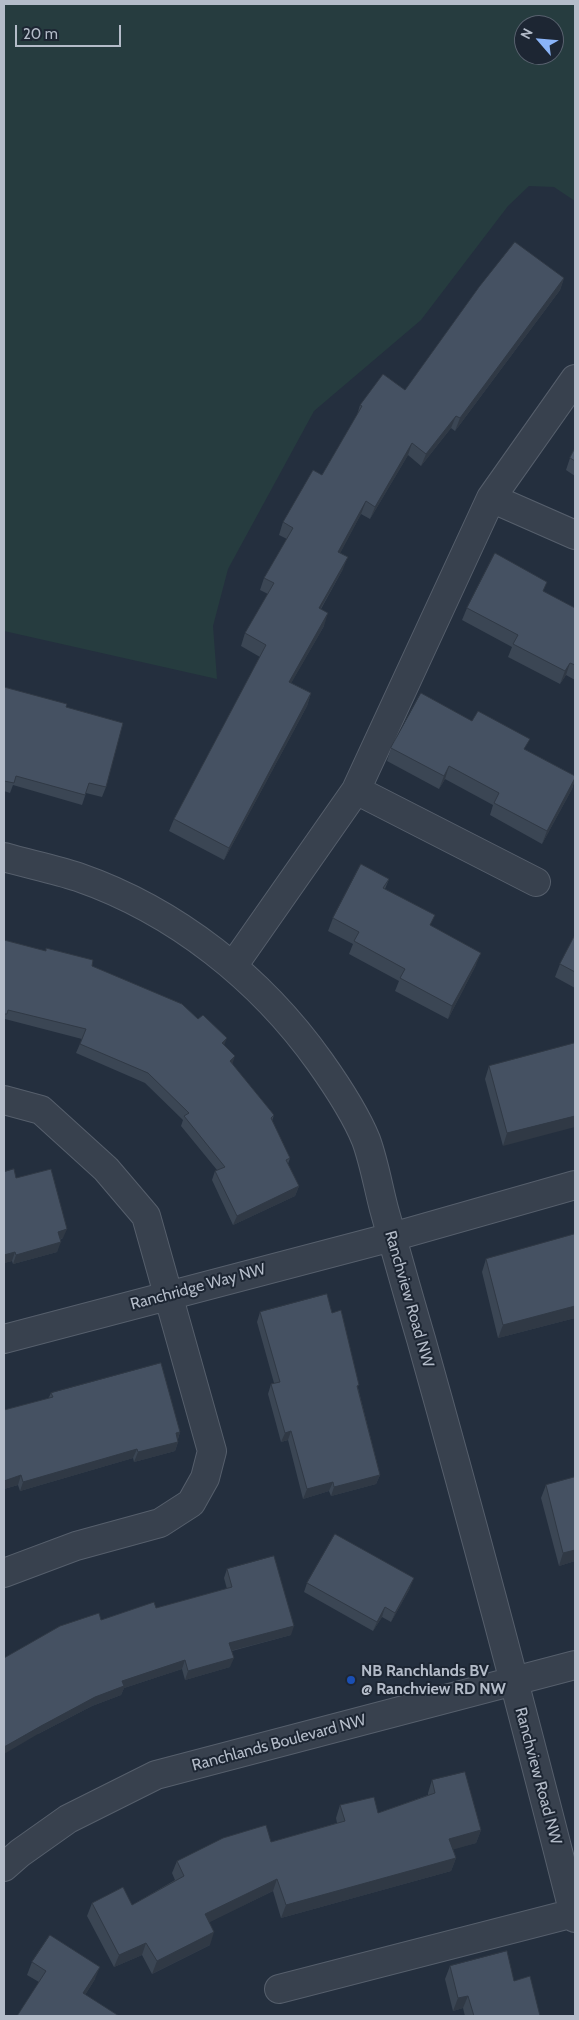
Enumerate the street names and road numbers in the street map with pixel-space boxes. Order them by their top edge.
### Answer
street label: Ranchview Road NW [380,1228,438,1370]
street label: Ranchridge Way NW [128,1260,268,1314]
street label: Ranchview Road NW [510,1705,566,1847]
street label: Ranchlands Boulevard NW [190,1711,368,1775]

